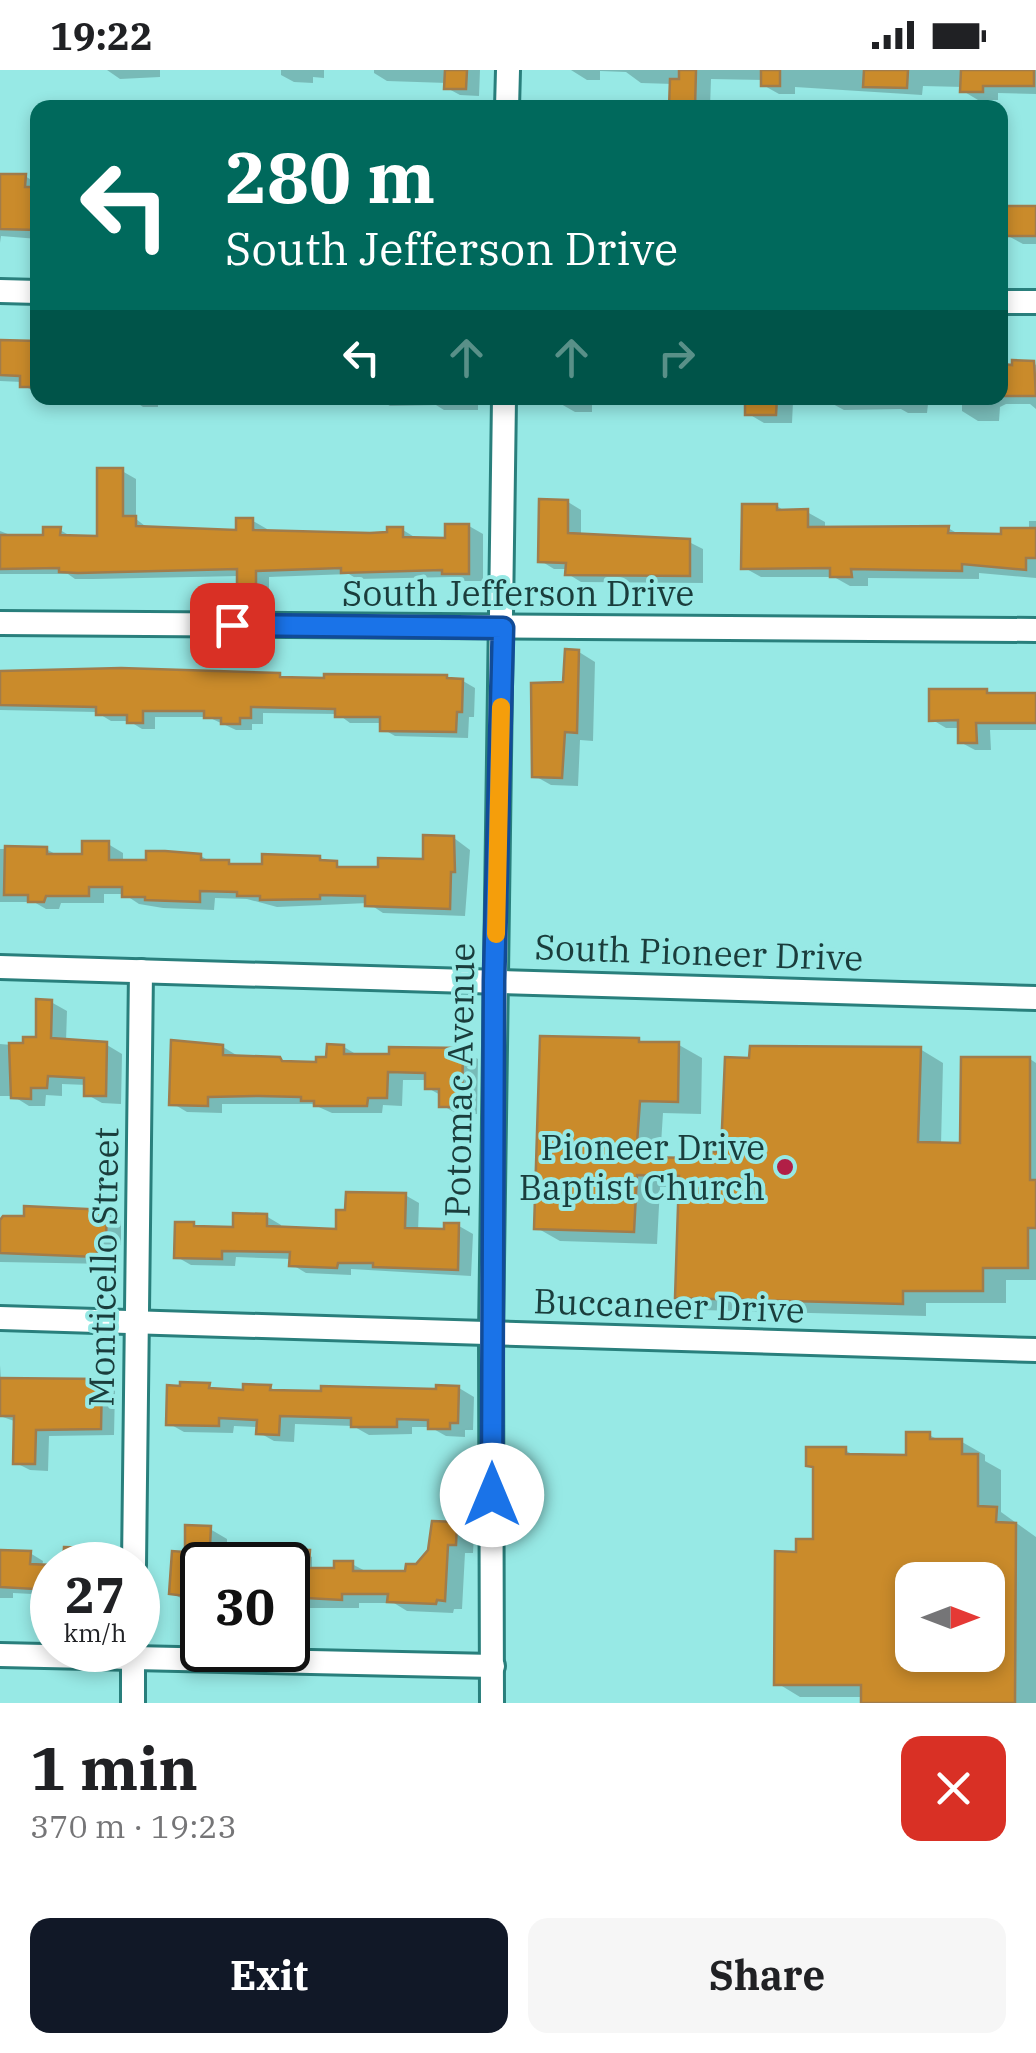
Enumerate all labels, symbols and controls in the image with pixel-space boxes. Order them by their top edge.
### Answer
text: 19:22 [50,11,153,60]
text: 280 m [225,131,435,222]
icon: left [60,140,190,270]
text: South Jefferson Drive [225,219,678,277]
icon: left [334,330,389,385]
icon: ahead [439,330,494,385]
icon: ahead [544,330,599,385]
icon: right [649,330,704,385]
street label: South Jefferson Drive [342,570,694,616]
pin [190,583,275,668]
icon: arrive [205,598,260,653]
street label: South Pioneer Drive [534,923,864,981]
street label: Potomac Avenue [434,942,484,1218]
place label: Pioneer Drive Baptist Church [519,1124,765,1210]
street label: Monticello Street [78,1127,128,1407]
marker: Pioneer Drive Baptist Church [774,1156,796,1178]
street label: Buccaneer Drive [533,1277,805,1333]
position arrow [440,1443,544,1547]
speed limit sign: 30 [180,1542,310,1672]
text: 27 [65,1562,125,1627]
north arrow [895,1562,1005,1672]
map controls [895,1562,1005,1672]
text: km/h [63,1616,127,1649]
text: 1 min [30,1728,198,1807]
button: close [901,1736,1006,1841]
text: 370 m · 19:23 [30,1805,237,1847]
button: Exit [30,1918,508,2033]
button: Share [528,1918,1006,2033]

